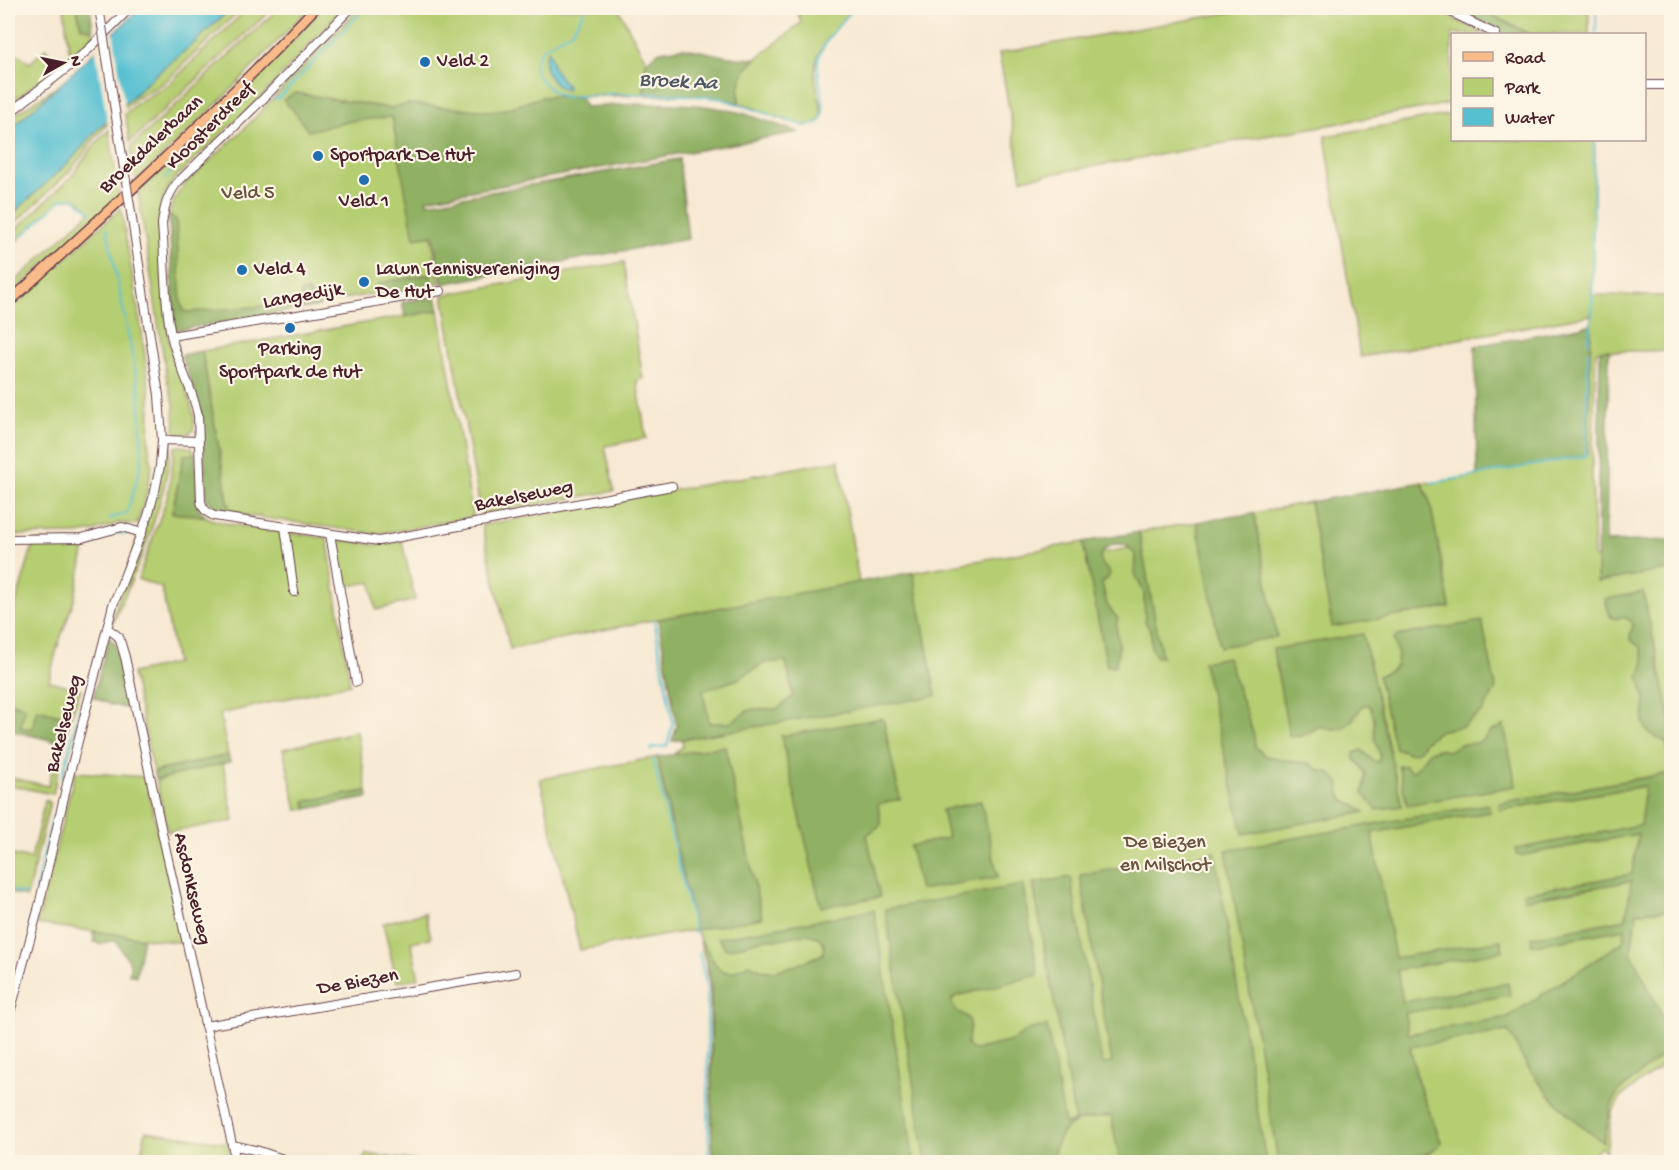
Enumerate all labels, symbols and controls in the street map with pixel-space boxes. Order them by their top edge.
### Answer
north arrow [33,33,93,93]
legend [1451,33,1646,141]
text: Road [1505,49,1546,70]
place label: Veld 2 [436,51,489,74]
text: N [64,55,85,68]
marker: Veld 2 [418,55,432,69]
water label: Broek Aa [638,68,719,98]
street label: Kloosterdreef [162,77,261,176]
text: Park [1504,79,1541,100]
street label: Broekdalerbaan [94,91,209,200]
text: Water [1505,109,1555,130]
place label: Sportpark De Hut [330,145,475,168]
marker: Sportpark De Hut [311,149,325,163]
marker: Veld 1 [357,173,371,187]
park label: Veld 5 [221,183,274,206]
place label: Veld 1 [338,191,389,214]
place label: Veld 4 [253,259,306,282]
place label: Lawn Tennisvereniging De Hut [374,259,560,305]
marker: Veld 4 [235,263,249,277]
marker: Lawn Tennisvereniging De Hut [357,275,371,289]
street label: Langedijk [261,278,347,315]
marker: Parking Sportpark de Hut [283,321,297,335]
place label: Parking Sportpark de Hut [219,339,363,385]
street label: Bakelseweg [472,476,575,518]
street label: Bakelseweg [42,673,88,776]
street label: Asdonkseweg [167,831,215,947]
park label: De Biezen en Milschot [1120,832,1212,878]
street label: De Biezen [314,965,401,1002]

